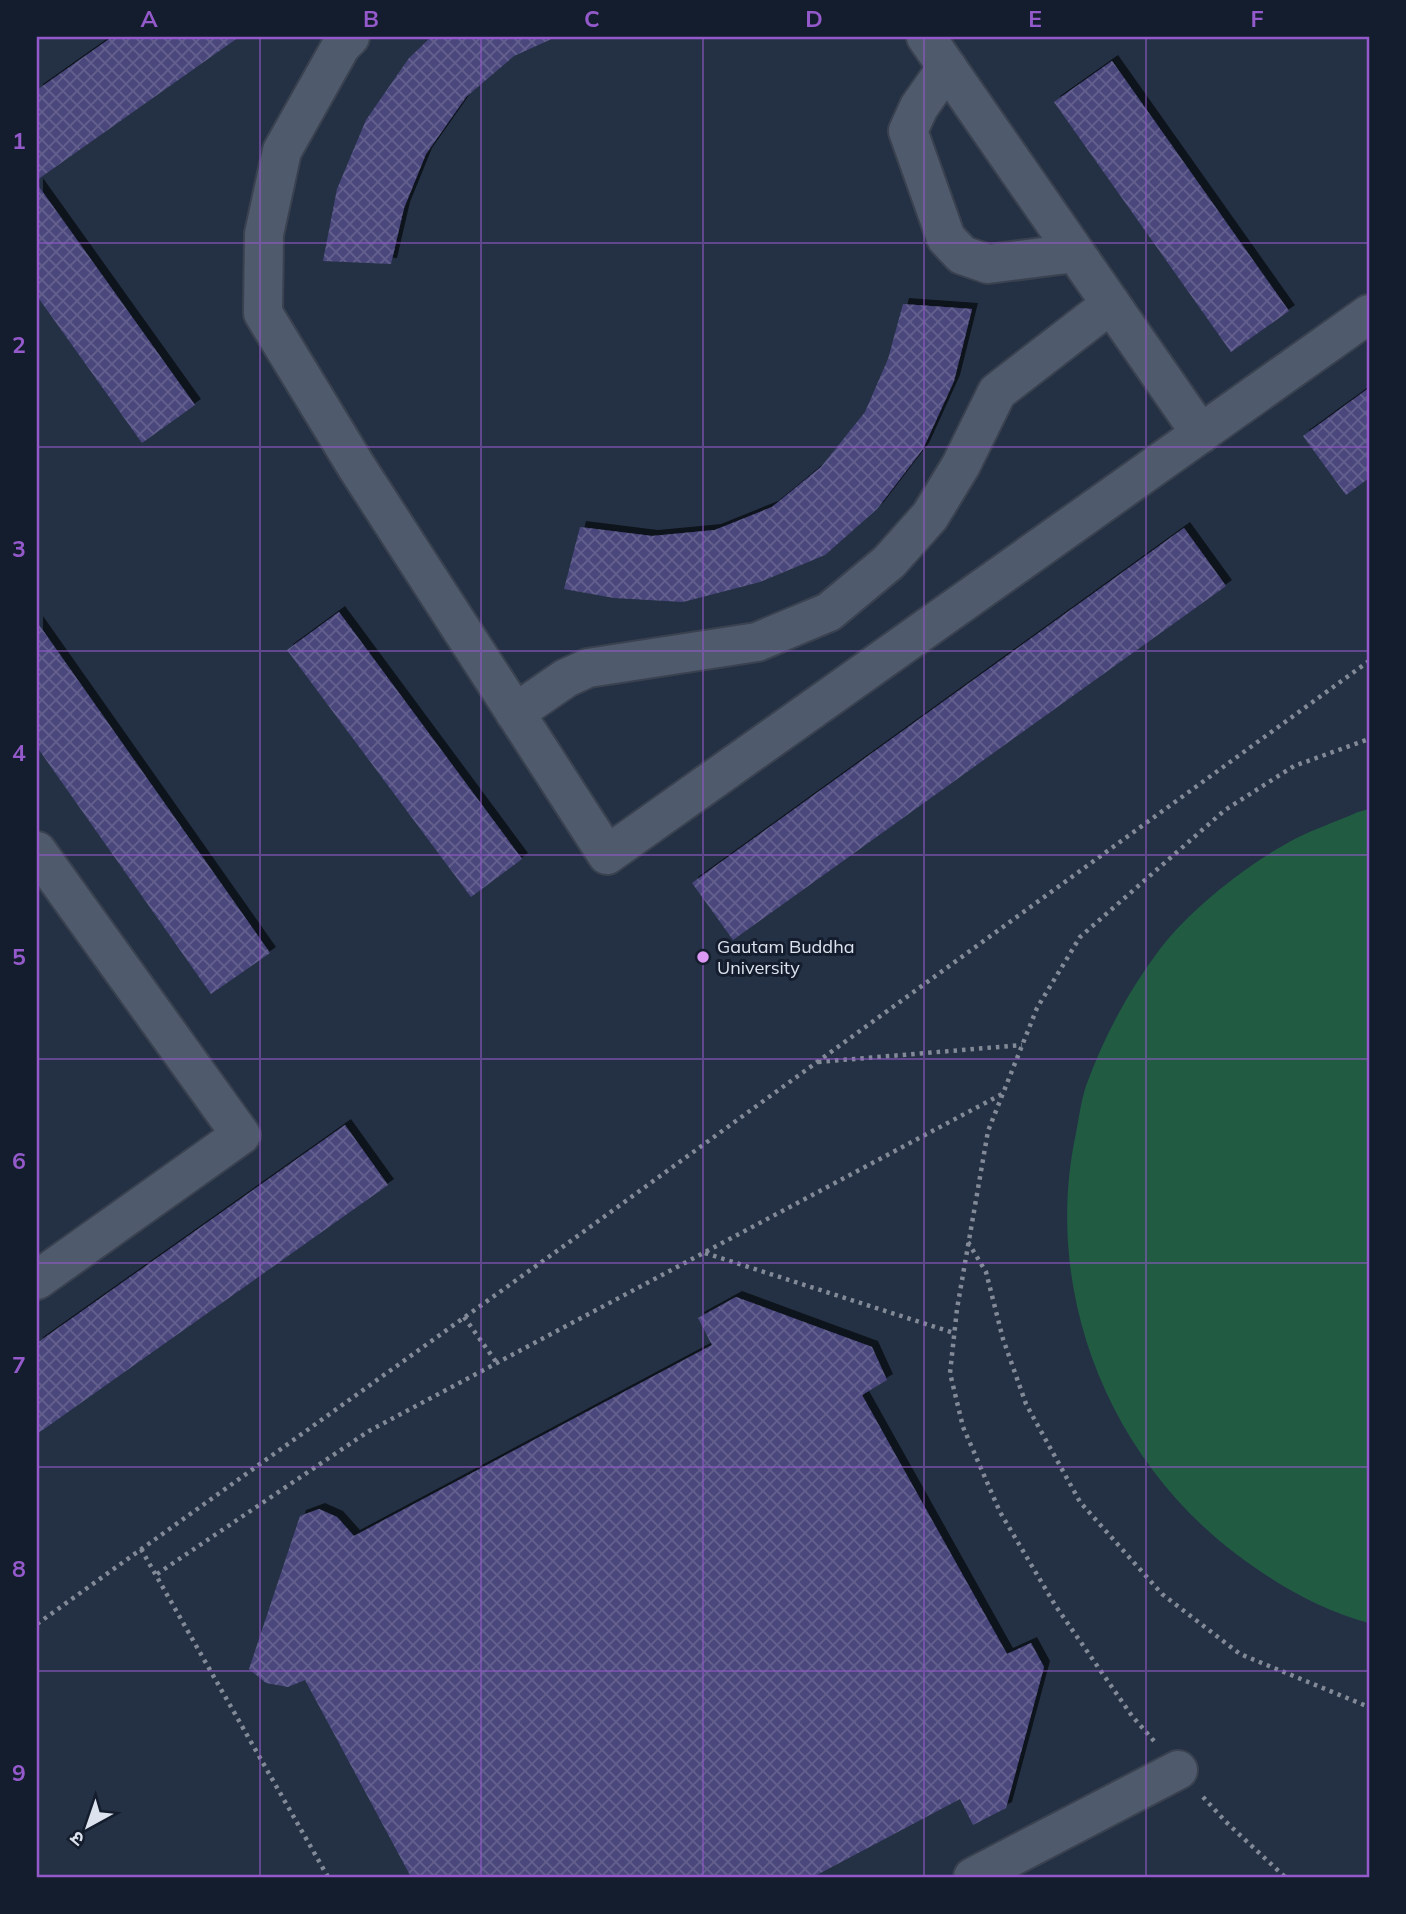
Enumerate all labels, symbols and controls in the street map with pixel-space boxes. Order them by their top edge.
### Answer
text: A [140,4,158,33]
text: B [363,4,379,33]
text: C [584,4,600,33]
text: D [805,4,823,33]
text: E [1028,4,1042,33]
text: F [1250,4,1264,33]
text: 1 [12,126,26,155]
text: 2 [12,330,26,359]
text: 3 [12,534,26,563]
text: 4 [12,738,26,767]
place label: Gautam Buddha University [717,935,855,979]
text: 5 [12,942,26,971]
marker: Gautam Buddha University [695,949,711,965]
text: 6 [12,1146,26,1175]
text: 7 [12,1350,26,1379]
text: 8 [12,1554,26,1583]
text: 9 [12,1758,26,1787]
north arrow [52,1792,122,1862]
text: उ [64,1826,89,1852]

